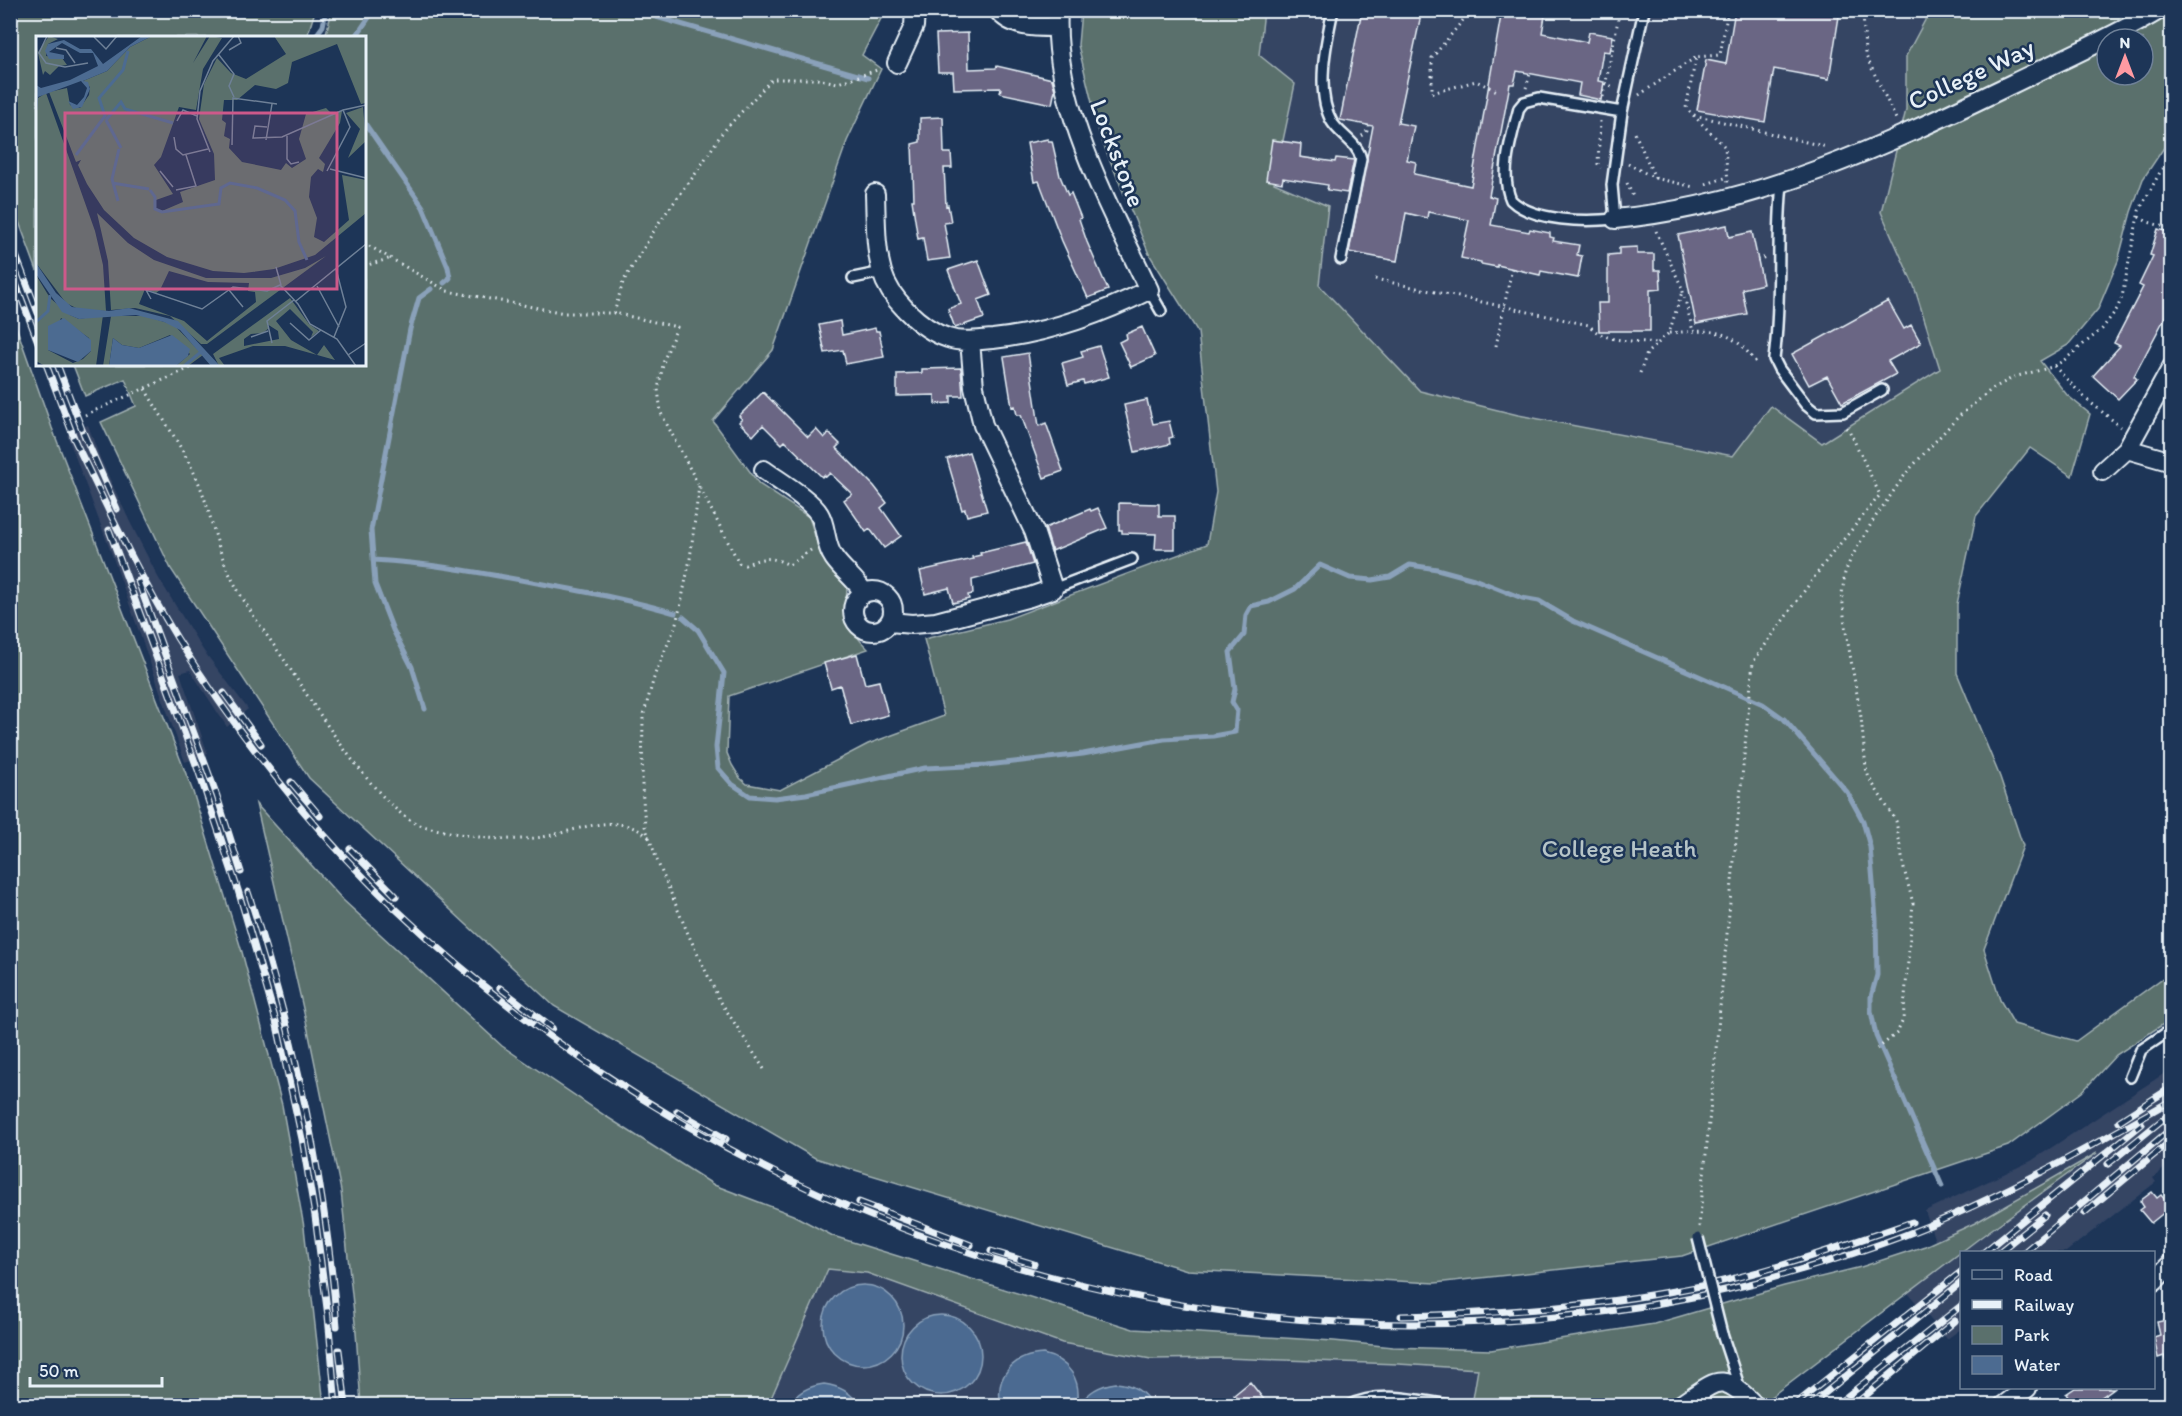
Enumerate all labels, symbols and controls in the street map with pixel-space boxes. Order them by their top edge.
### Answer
north arrow [2095,27,2155,87]
street label: College Way [1903,31,2039,117]
text: N [2120,33,2130,52]
inset map [36,36,366,366]
street label: Lockstone [1083,95,1153,211]
park label: College Heath [1541,832,1697,864]
legend [1960,1251,2155,1389]
text: Road [2014,1264,2053,1286]
text: Railway [2014,1294,2075,1316]
text: Park [2014,1324,2049,1346]
scale bar [30,1350,162,1388]
text: Water [2014,1354,2060,1376]
text: 50 m [39,1360,79,1382]

